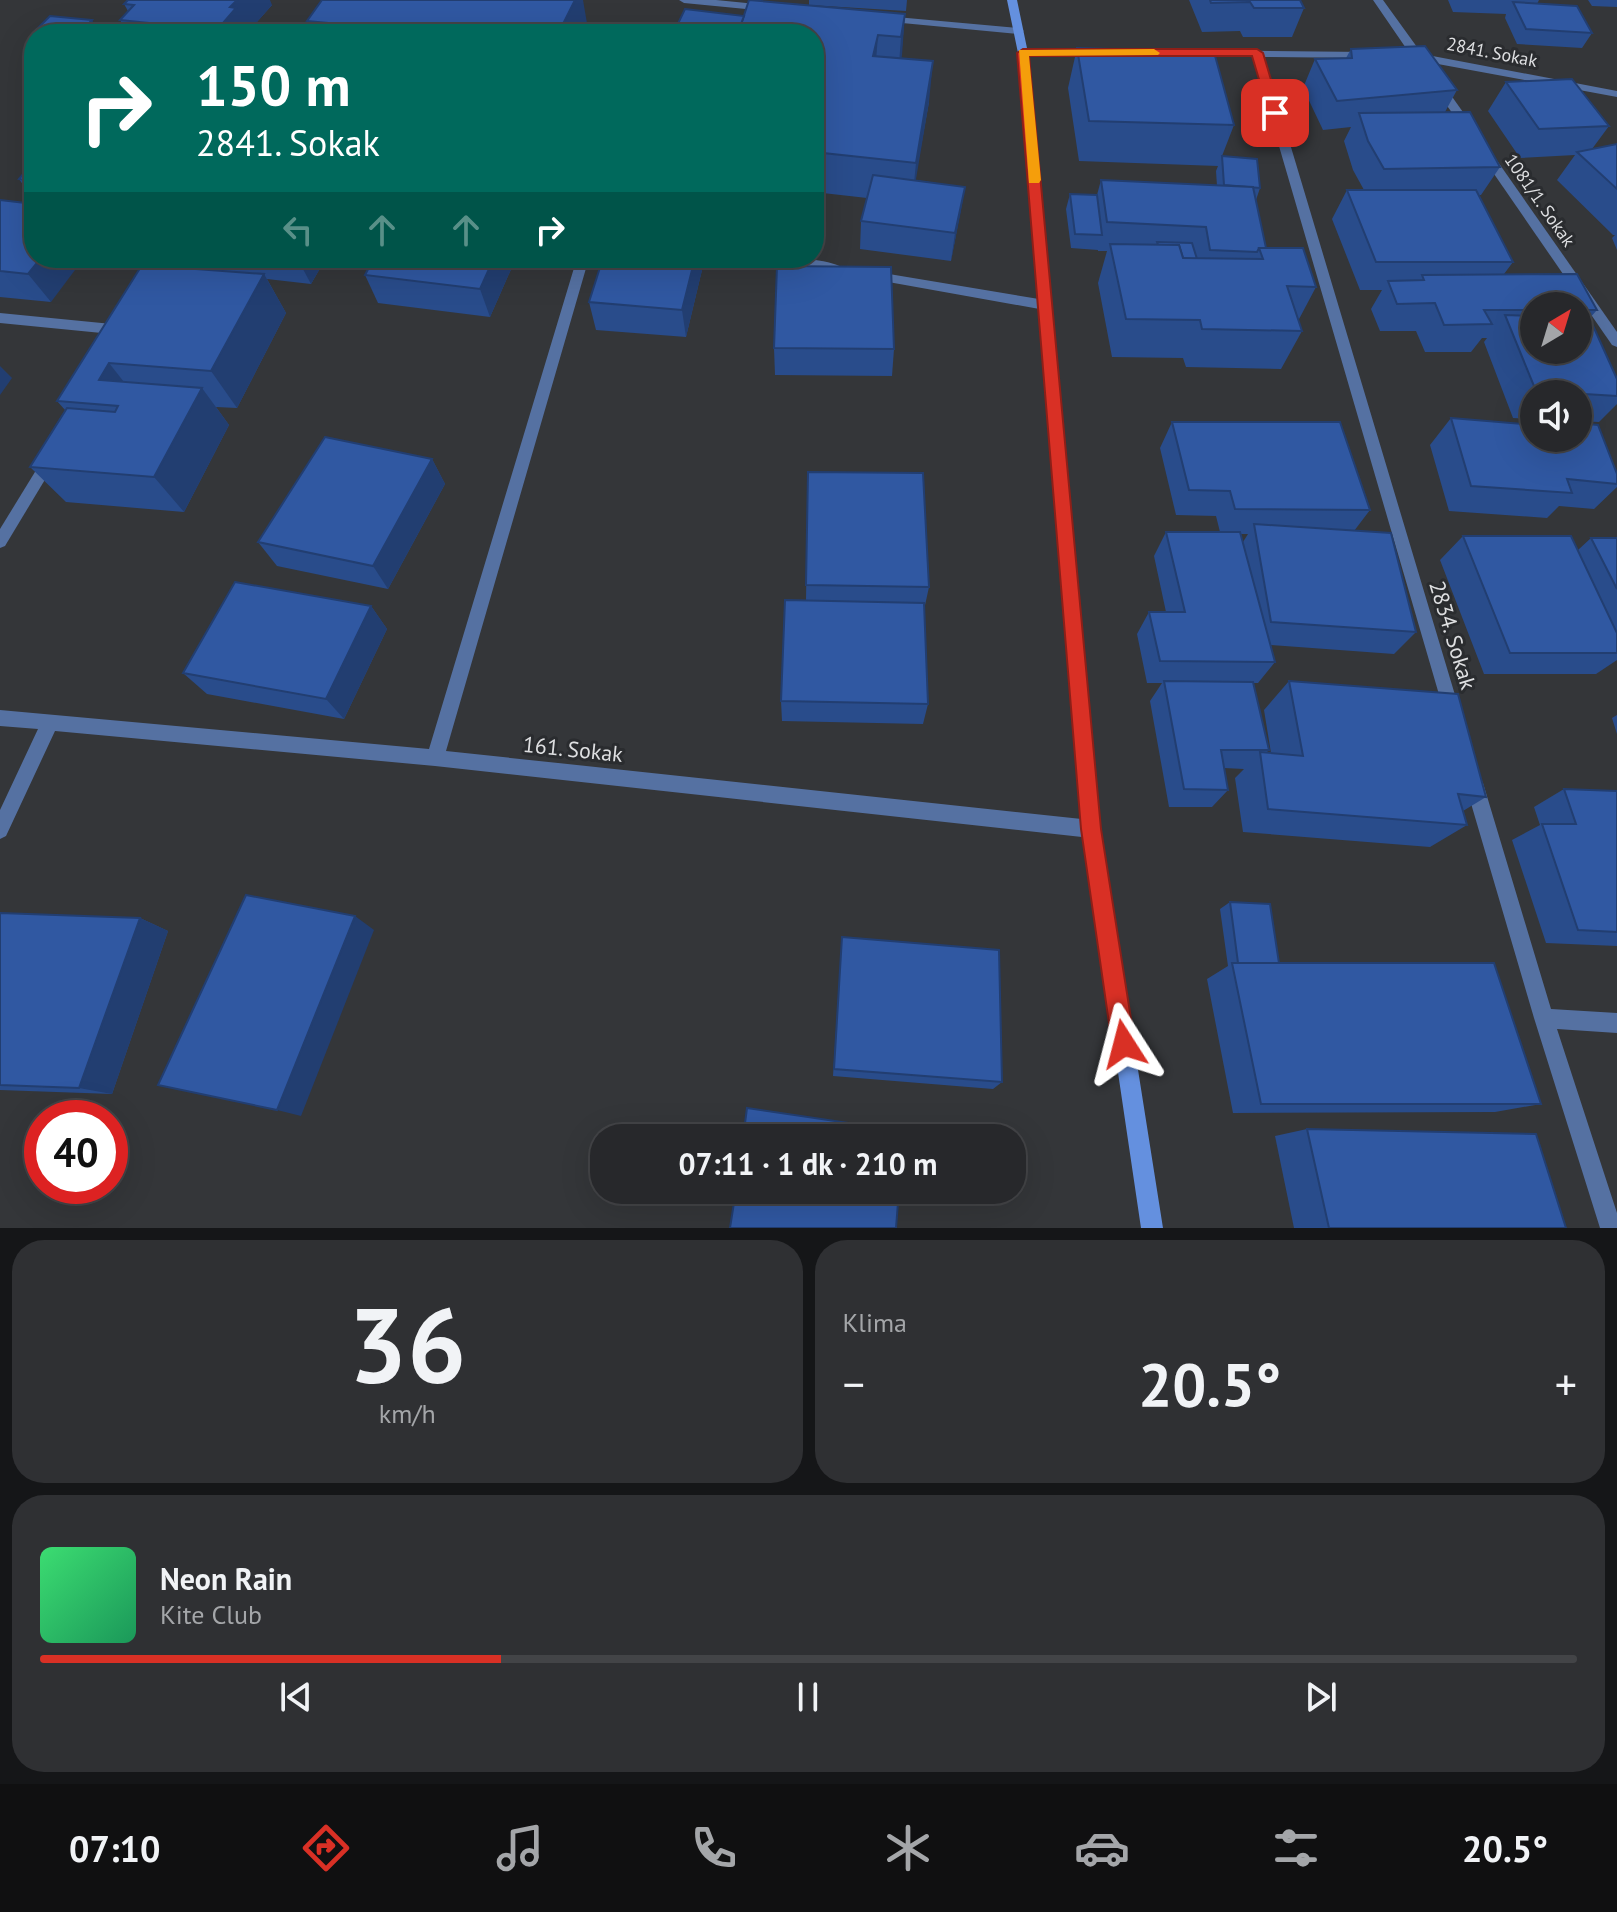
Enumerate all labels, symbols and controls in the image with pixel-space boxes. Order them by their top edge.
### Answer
street label: 2841. Sokak [1445,32,1540,72]
text: 150 m [196,49,351,121]
icon: right [64,56,168,160]
pin [1241,79,1309,147]
icon: arrive [1253,91,1297,135]
text: 2841. Sokak [196,119,380,166]
street label: 1081/1. Sokak [1500,149,1581,251]
icon: left [276,208,320,252]
icon: ahead [360,208,404,252]
icon: ahead [444,208,488,252]
icon: right [528,208,572,252]
north arrow [1520,292,1592,364]
map controls [1520,292,1592,452]
button: sound [1520,380,1592,452]
street label: 2834. Sokak [1423,577,1483,693]
street label: 161. Sokak [522,730,625,768]
position arrow [1082,1002,1166,1086]
speed limit sign: 40 [24,1100,128,1204]
text: 07:11 · 1 dk · 210 m [678,1144,938,1183]
text: 36 [348,1277,466,1412]
text: Klima [843,1306,907,1339]
text: 20.5° [1138,1345,1281,1423]
text: − [843,1355,865,1412]
text: + [1555,1355,1577,1412]
text: km/h [379,1397,436,1430]
text: Neon Rain [160,1559,292,1598]
text: Kite Club [160,1598,262,1631]
icon: previous [274,1675,318,1719]
icon: pause [786,1675,830,1719]
icon: next [1299,1675,1343,1719]
icon: directions [298,1820,354,1876]
icon: music [492,1820,548,1876]
icon: phone [686,1820,742,1876]
icon: climate [880,1820,936,1876]
icon: car [1074,1820,1130,1876]
icon: filters [1268,1820,1324,1876]
text: 07:10 [69,1825,160,1872]
text: 20.5° [1462,1825,1548,1872]

